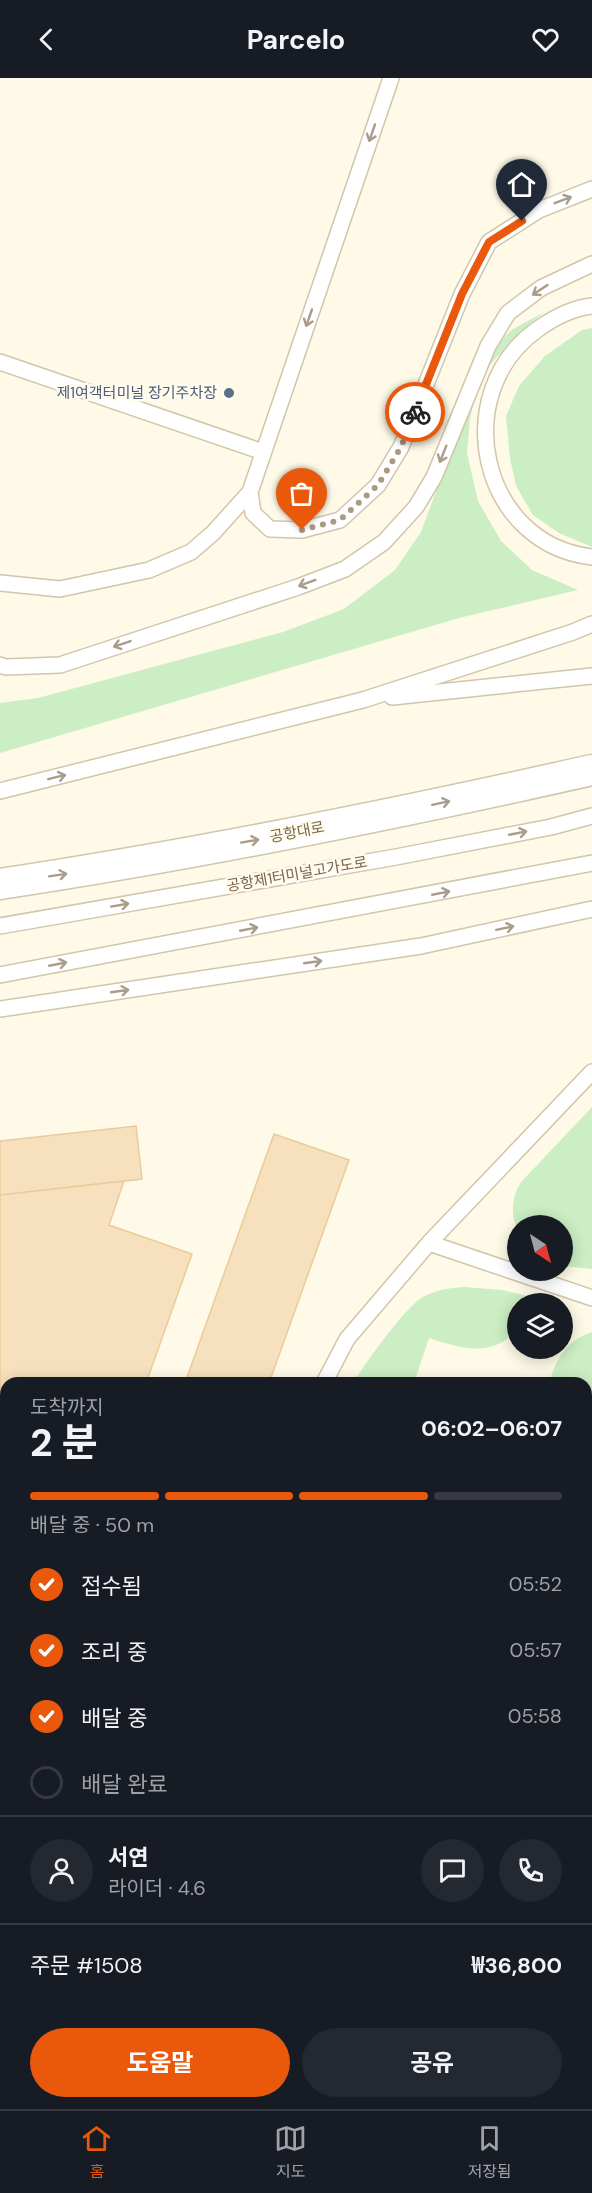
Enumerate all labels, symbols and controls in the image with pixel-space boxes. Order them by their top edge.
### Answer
text: Parcelo [247,22,345,57]
icon: back [30,23,63,56]
icon: heart [529,23,562,56]
one-way arrow [366,123,377,142]
pin [496,159,547,221]
icon: home [505,168,538,201]
one-way arrow [553,194,572,205]
one-way arrow [532,284,549,296]
one-way arrow [303,308,314,327]
courier [385,382,445,442]
place label: 제1여객터미널 장기주차장 [57,383,217,403]
marker: 제1여객터미널 장기주차장 [222,386,236,400]
icon: bike [399,396,432,429]
one-way arrow [437,444,448,463]
pin [276,468,327,530]
icon: bag [285,477,318,510]
one-way arrow [299,579,317,590]
one-way arrow [113,640,132,651]
one-way arrow [47,770,66,782]
one-way arrow [431,797,450,808]
street label: 공항대로 [268,817,326,847]
one-way arrow [508,827,528,838]
one-way arrow [240,835,259,846]
street label: 공항제1터미널고가도로 [225,852,369,896]
one-way arrow [47,869,67,880]
one-way arrow [431,887,450,898]
one-way arrow [109,899,129,910]
one-way arrow [495,922,514,933]
one-way arrow [239,923,259,934]
one-way arrow [303,957,322,968]
one-way arrow [47,958,67,969]
one-way arrow [110,985,130,996]
north arrow [507,1215,573,1281]
map controls [507,1215,573,1359]
button: layers [507,1293,573,1359]
text: 도착까지 [30,1394,104,1420]
text: 06:02–06:07 [421,1414,562,1443]
text: 2 분 [30,1417,98,1468]
text: 배달 중 · 50 m [30,1512,154,1538]
icon: check [30,1568,63,1601]
text: 05:52 [509,1571,562,1597]
text: 접수됨 [81,1572,142,1601]
icon: check [30,1634,63,1667]
text: 05:57 [510,1637,562,1663]
text: 조리 중 [81,1638,148,1667]
icon: check [30,1700,63,1733]
text: 05:58 [508,1703,562,1729]
text: 배달 중 [81,1704,148,1733]
text: 배달 완료 [81,1770,168,1799]
button: person [30,1839,93,1902]
button: chat [421,1839,484,1902]
button: phone [499,1839,562,1902]
text: 서연 [108,1843,148,1872]
text: 라이더 · 4.6 [108,1875,206,1901]
text: 주문 #1508 [30,1951,143,1980]
text: ₩36,800 [471,1951,562,1980]
button: 도움말 [30,2028,290,2097]
button: 공유 [302,2028,562,2097]
tab: 홈 [80,2122,113,2182]
tab: 지도 [274,2122,307,2182]
tab: 저장됨 [468,2122,512,2182]

